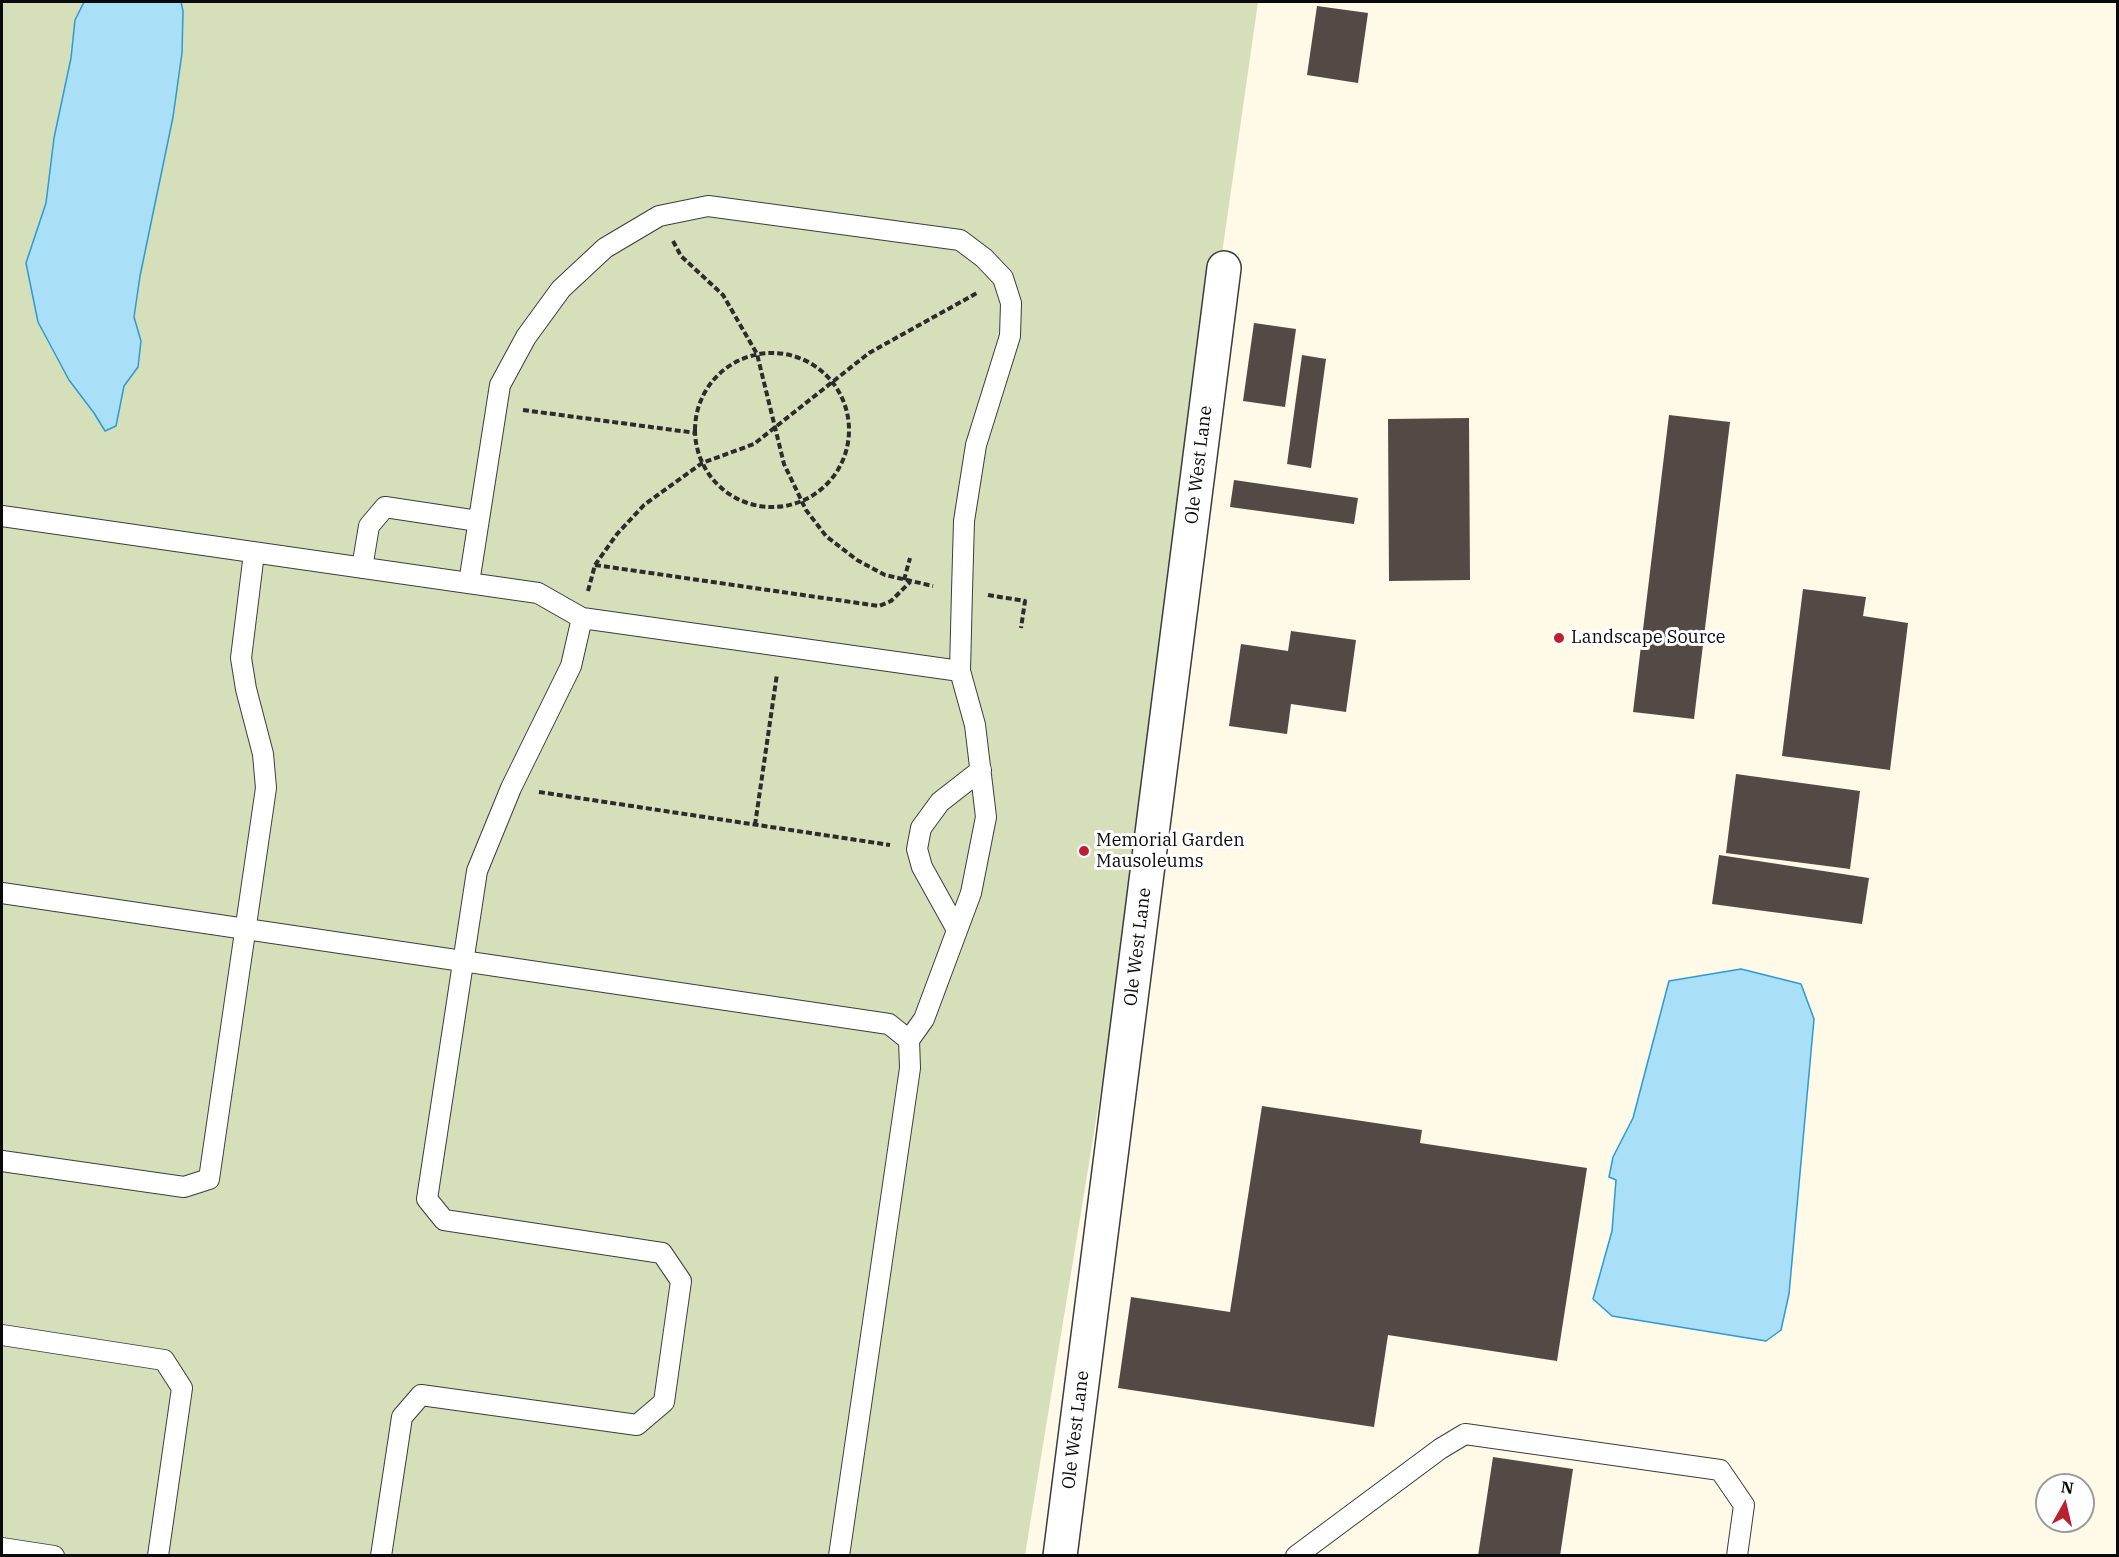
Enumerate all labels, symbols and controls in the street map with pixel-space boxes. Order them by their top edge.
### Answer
street label: Ole West Lane [1181,405,1217,525]
place label: Landscape Source [1571,627,1725,649]
marker: Landscape Source [1552,631,1566,645]
place label: Memorial Garden Mausoleums [1096,830,1245,872]
marker: Memorial Garden Mausoleums [1077,844,1091,858]
street label: Ole West Lane [1120,887,1156,1007]
street label: Ole West Lane [1058,1370,1094,1490]
north arrow [2035,1473,2095,1533]
text: N [2060,1476,2075,1498]

